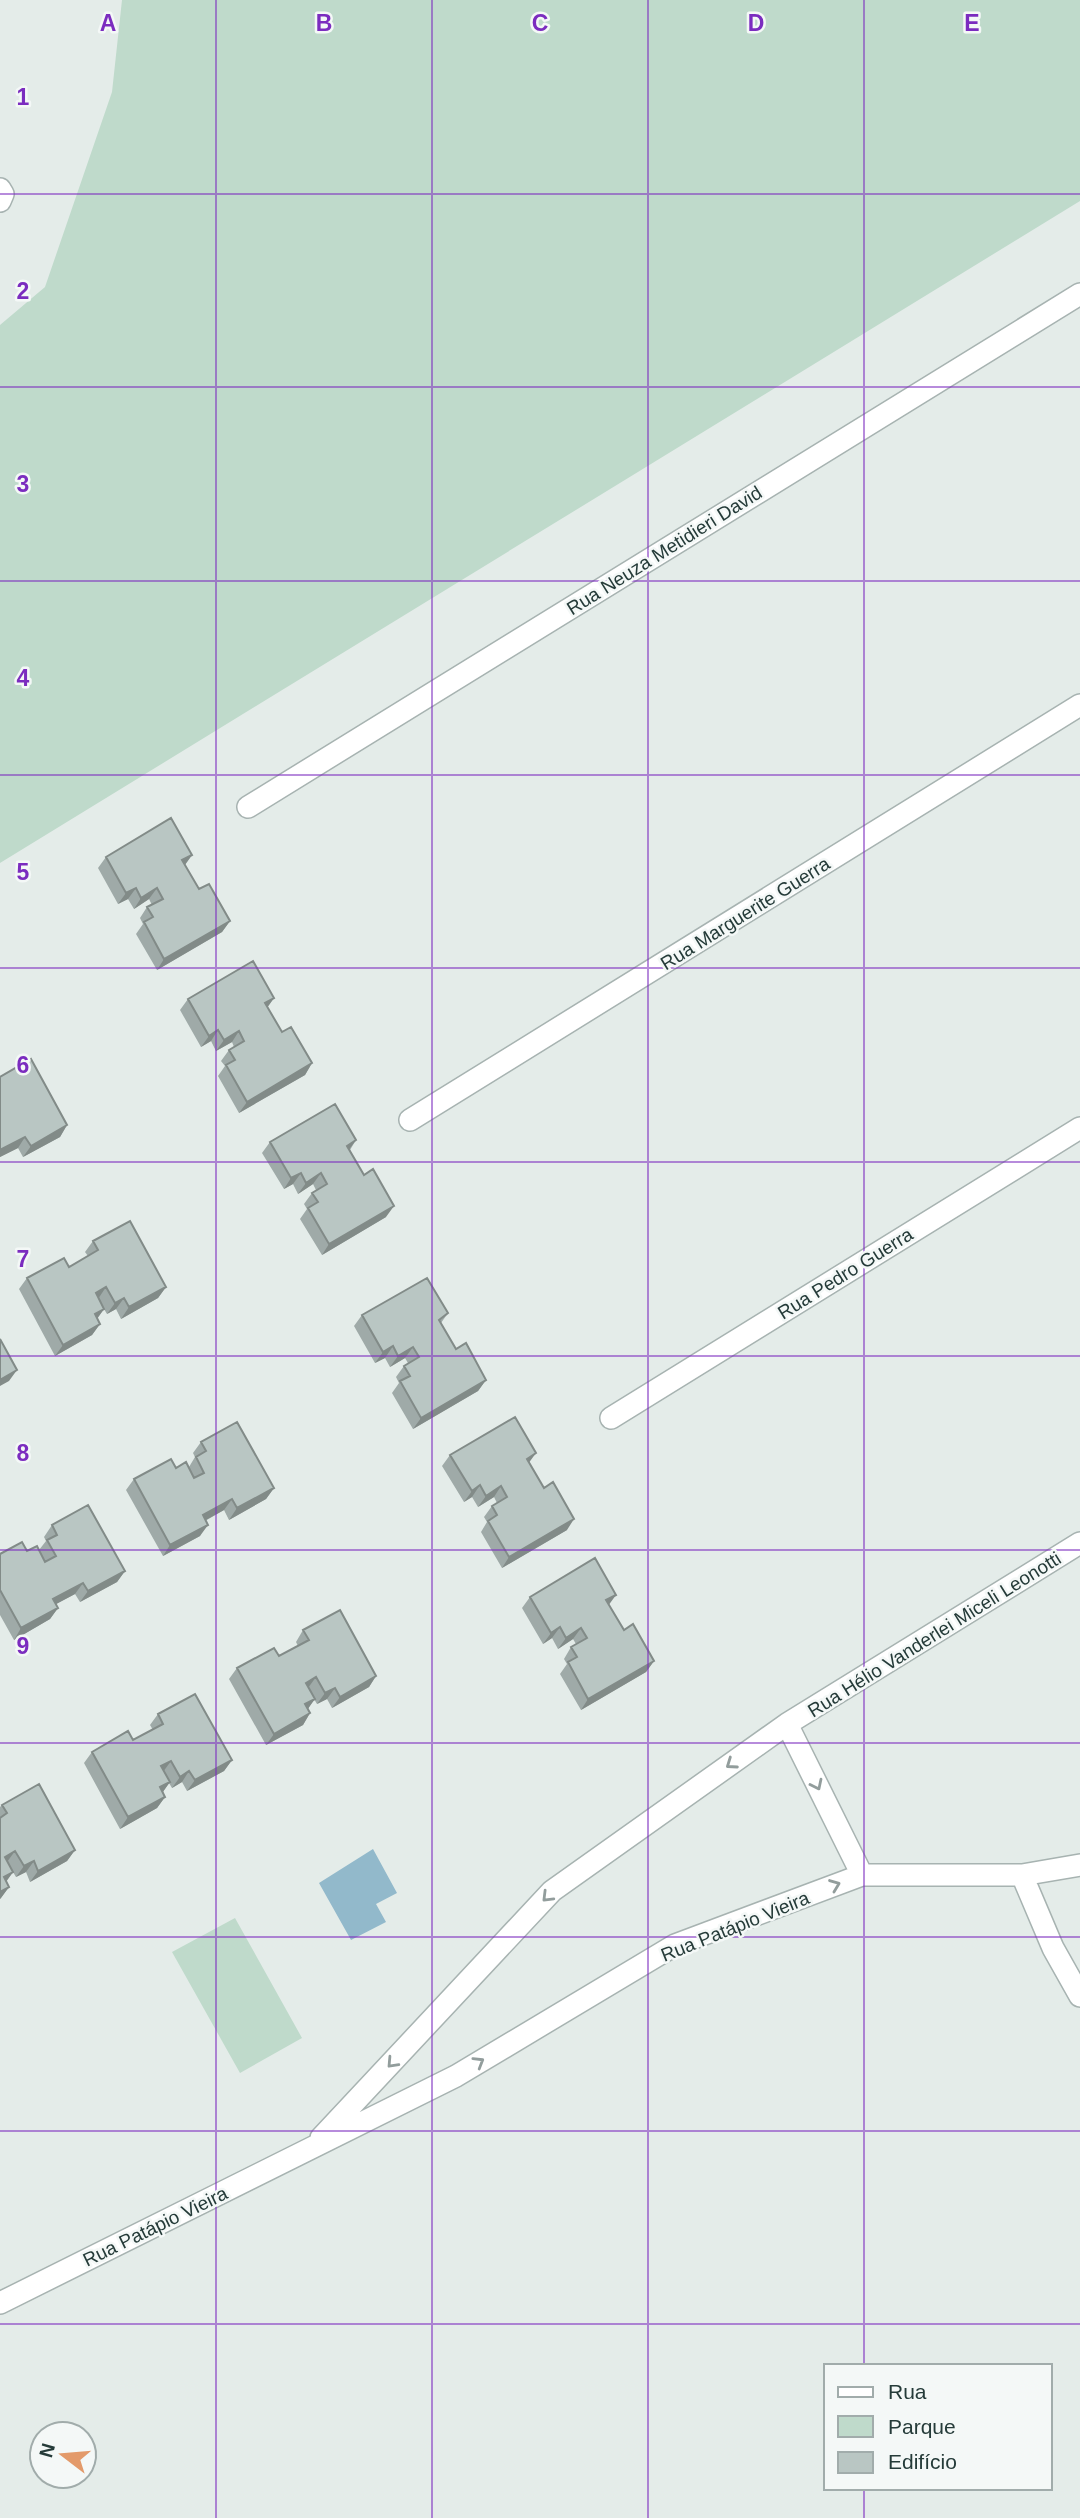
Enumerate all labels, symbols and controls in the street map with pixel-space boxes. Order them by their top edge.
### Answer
text: A [100,10,116,36]
text: B [316,10,332,36]
text: C [532,10,548,36]
text: D [748,10,764,36]
text: E [964,10,980,36]
text: 1 [17,84,30,110]
text: 2 [17,278,29,304]
text: 3 [17,471,29,497]
street label: Rua Neuza Metidieri David [563,482,766,619]
text: 4 [17,665,30,691]
street label: Rua Marguerite Guerra [657,853,834,974]
text: 5 [17,859,30,885]
text: 6 [17,1052,29,1078]
street label: Rua Pedro Guerra [774,1223,917,1323]
text: 7 [17,1246,29,1272]
text: 8 [17,1440,30,1466]
street label: Rua Hélio Vanderlei Miceli Leonotti [804,1548,1065,1721]
text: 9 [17,1633,29,1659]
one-way arrow [726,1755,739,1768]
one-way arrow [809,1778,823,1790]
one-way arrow [828,1880,840,1894]
street label: Rua Patápio Vieira [658,1887,813,1966]
one-way arrow [543,1888,556,1901]
one-way arrow [388,2055,401,2068]
one-way arrow [471,2058,484,2071]
street label: Rua Patápio Vieira [80,2182,231,2271]
legend [824,2364,1052,2490]
text: Rua [888,2380,927,2403]
text: Parque [888,2415,956,2438]
north arrow [28,2420,98,2490]
text: N [35,2441,59,2460]
text: Edifício [888,2450,957,2473]

